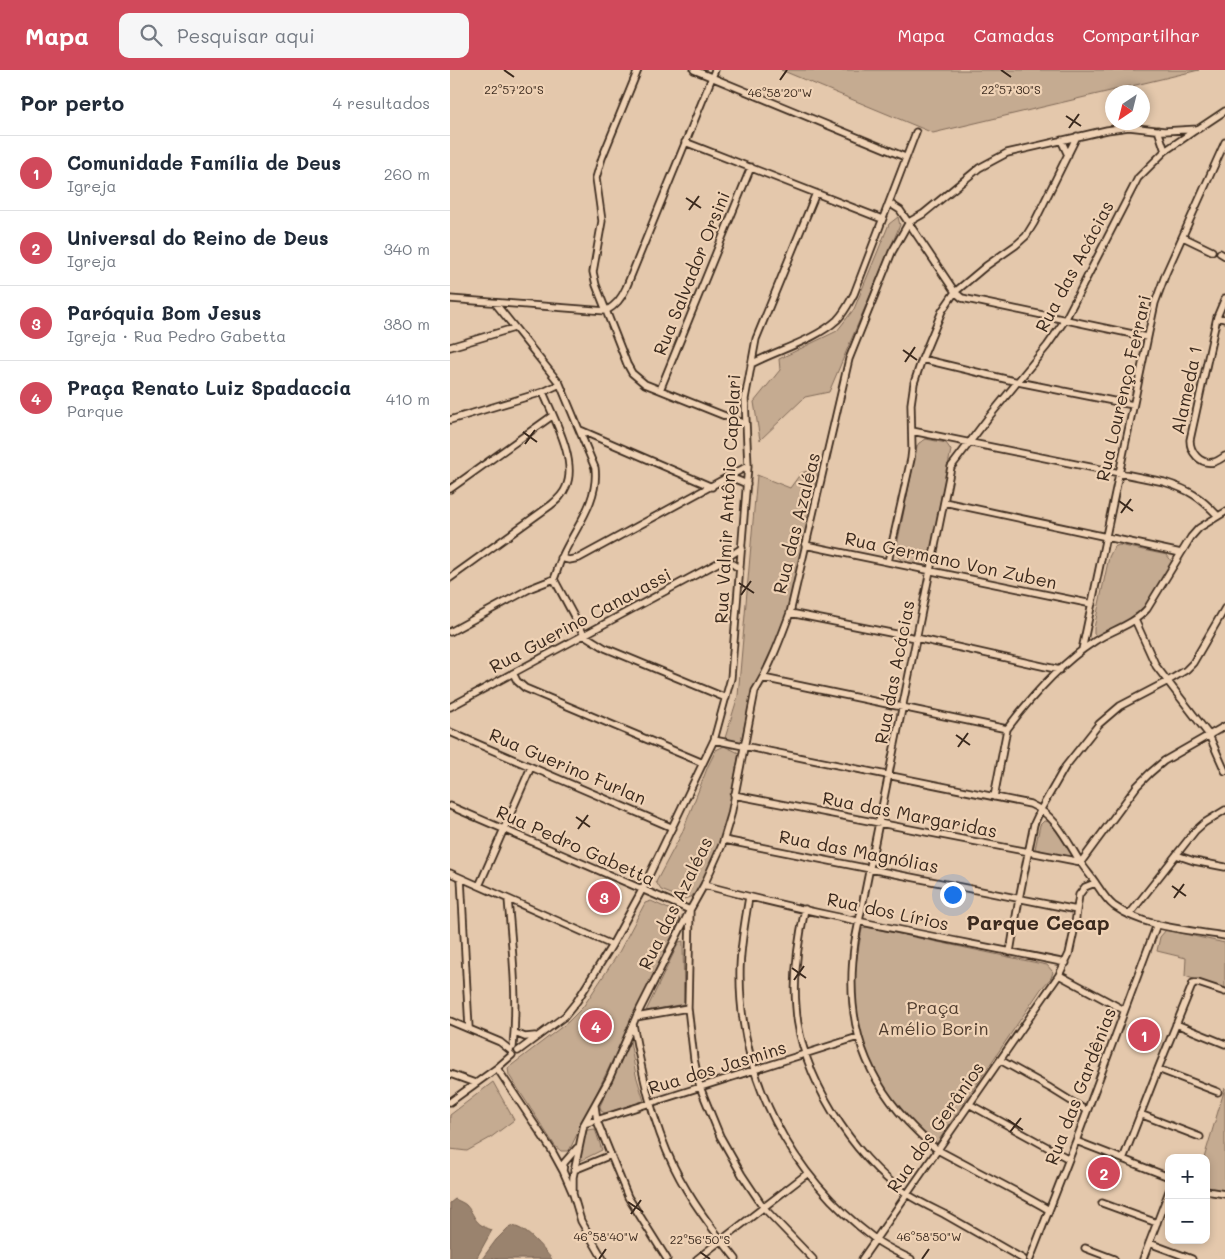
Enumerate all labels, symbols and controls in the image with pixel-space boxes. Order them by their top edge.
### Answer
search box [119,13,469,58]
text: Mapa [25,20,89,51]
icon: search [137,21,165,49]
text: Pesquisar aqui [177,23,315,48]
text: Mapa [898,23,945,47]
text: Camadas [973,23,1054,47]
text: Compartilhar [1082,23,1200,47]
text: 22°57'20"S [484,81,544,97]
text: 22°57'30"S [981,81,1041,97]
text: 46°58'20"W [748,84,812,100]
north arrow [1105,85,1150,130]
text: Por perto [20,89,124,116]
text: 4 resultados [333,92,430,113]
text: Comunidade Família de Deus [67,150,341,175]
text: 1 [32,163,40,184]
text: 260 m [384,163,430,184]
text: Igreja [67,175,117,196]
street label: Rua Salvador Orsini [647,187,735,359]
street label: Rua das Acácias [1029,196,1119,336]
text: Universal do Reino de Deus [67,225,329,250]
text: 2 [32,238,40,259]
text: 340 m [383,238,430,259]
text: Igreja [67,250,117,271]
street label: Rua Lourenço Ferrari [1090,292,1156,484]
text: Paróquia Bom Jesus [67,300,261,325]
text: 3 [31,313,41,334]
text: 380 m [383,313,430,334]
text: Igreja · Rua Pedro Gabetta [67,325,286,346]
street label: Alameda 1 [1165,343,1207,437]
street label: Rua Valmir Antônio Capelari [708,374,746,624]
text: Praça Renato Luiz Spadaccia [67,375,351,400]
text: 4 [31,388,41,409]
text: 410 m [386,388,430,409]
text: Parque [67,400,124,421]
street label: Rua das Azaléas [767,450,825,596]
street label: Rua Germano Von Zuben [843,526,1059,594]
street label: Rua Guerino Canavassi [485,562,675,678]
street label: Rua das Acácias [868,598,920,746]
street label: Rua Guerino Furlan [486,722,650,810]
street label: Rua das Margaridas [821,785,999,843]
street label: Rua Pedro Gabetta [493,799,659,891]
street label: Rua das Magnólias [777,824,941,878]
street label: Rua das Azaléas [632,833,718,973]
pin: 3 [588,878,620,916]
your location [940,882,966,908]
street label: Rua dos Lírios [825,886,951,936]
district label: Parque Cecap [966,909,1110,935]
park label: Praça Amélio Borin [878,995,988,1040]
street label: Rua das Gardênias [1039,1004,1121,1168]
pin: 4 [580,1007,612,1045]
pin: 1 [1128,1016,1160,1054]
street label: Rua dos Jasmins [645,1035,789,1099]
street label: Rua dos Gerânios [881,1057,989,1197]
pin: 2 [1088,1154,1120,1192]
map controls [1165,1154,1210,1244]
button: + [1165,1154,1210,1199]
button: − [1165,1199,1210,1244]
text: 46°58'40"W [573,1228,639,1244]
text: 46°58'50"W [897,1228,962,1244]
text: 22°56'50"S [670,1231,730,1247]

